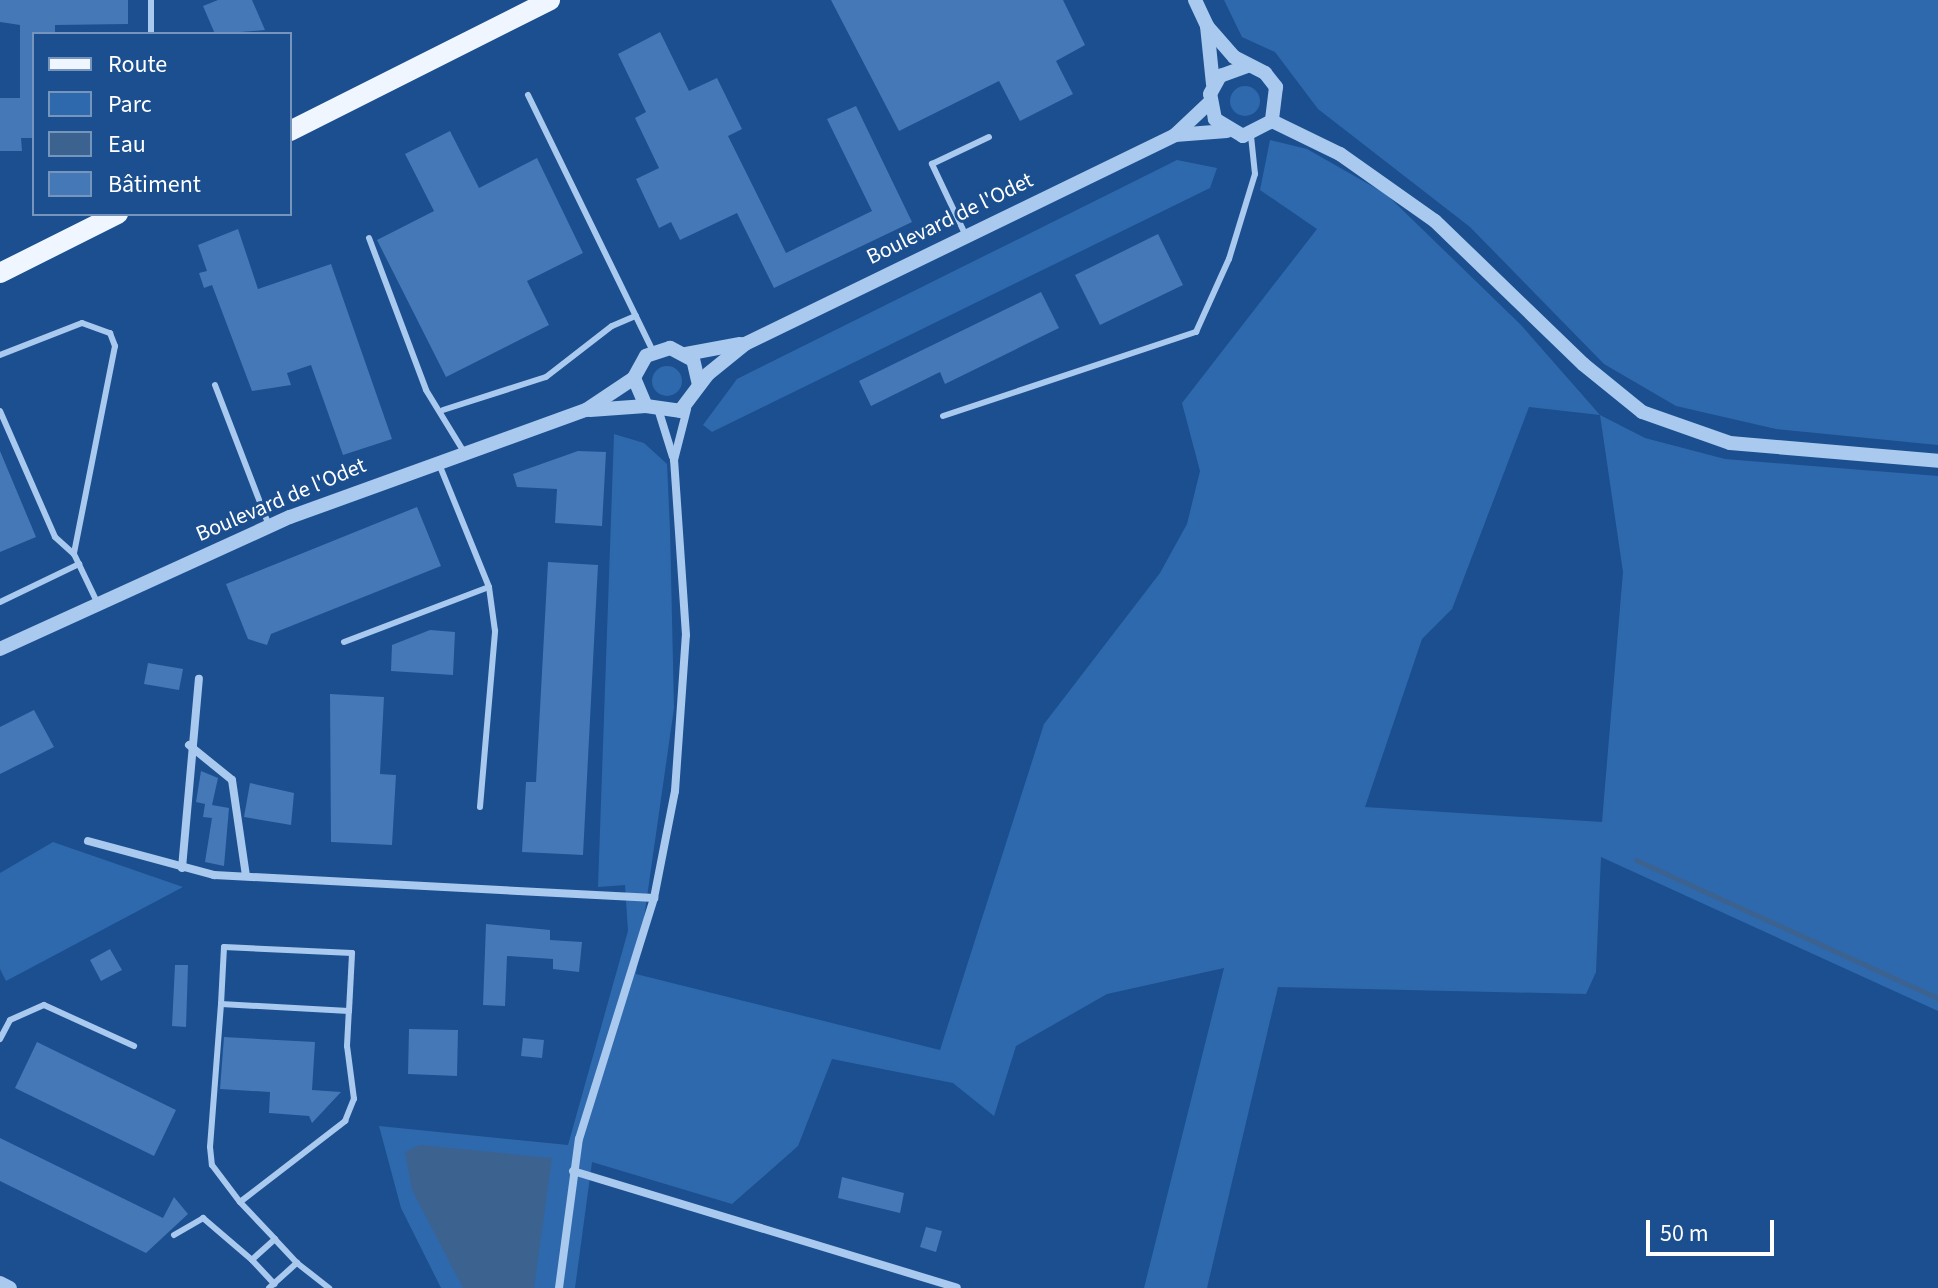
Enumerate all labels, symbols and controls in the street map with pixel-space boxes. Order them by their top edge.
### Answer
legend [32,32,292,216]
text: Route [108,47,167,82]
text: Parc [108,87,152,122]
text: Eau [108,127,146,162]
text: Bâtiment [108,167,201,202]
street label: Boulevard de l'Odet [862,167,1038,271]
street label: Boulevard de l'Odet [192,452,370,548]
scale bar [1650,1204,1778,1254]
text: 50 m [1660,1216,1709,1251]

